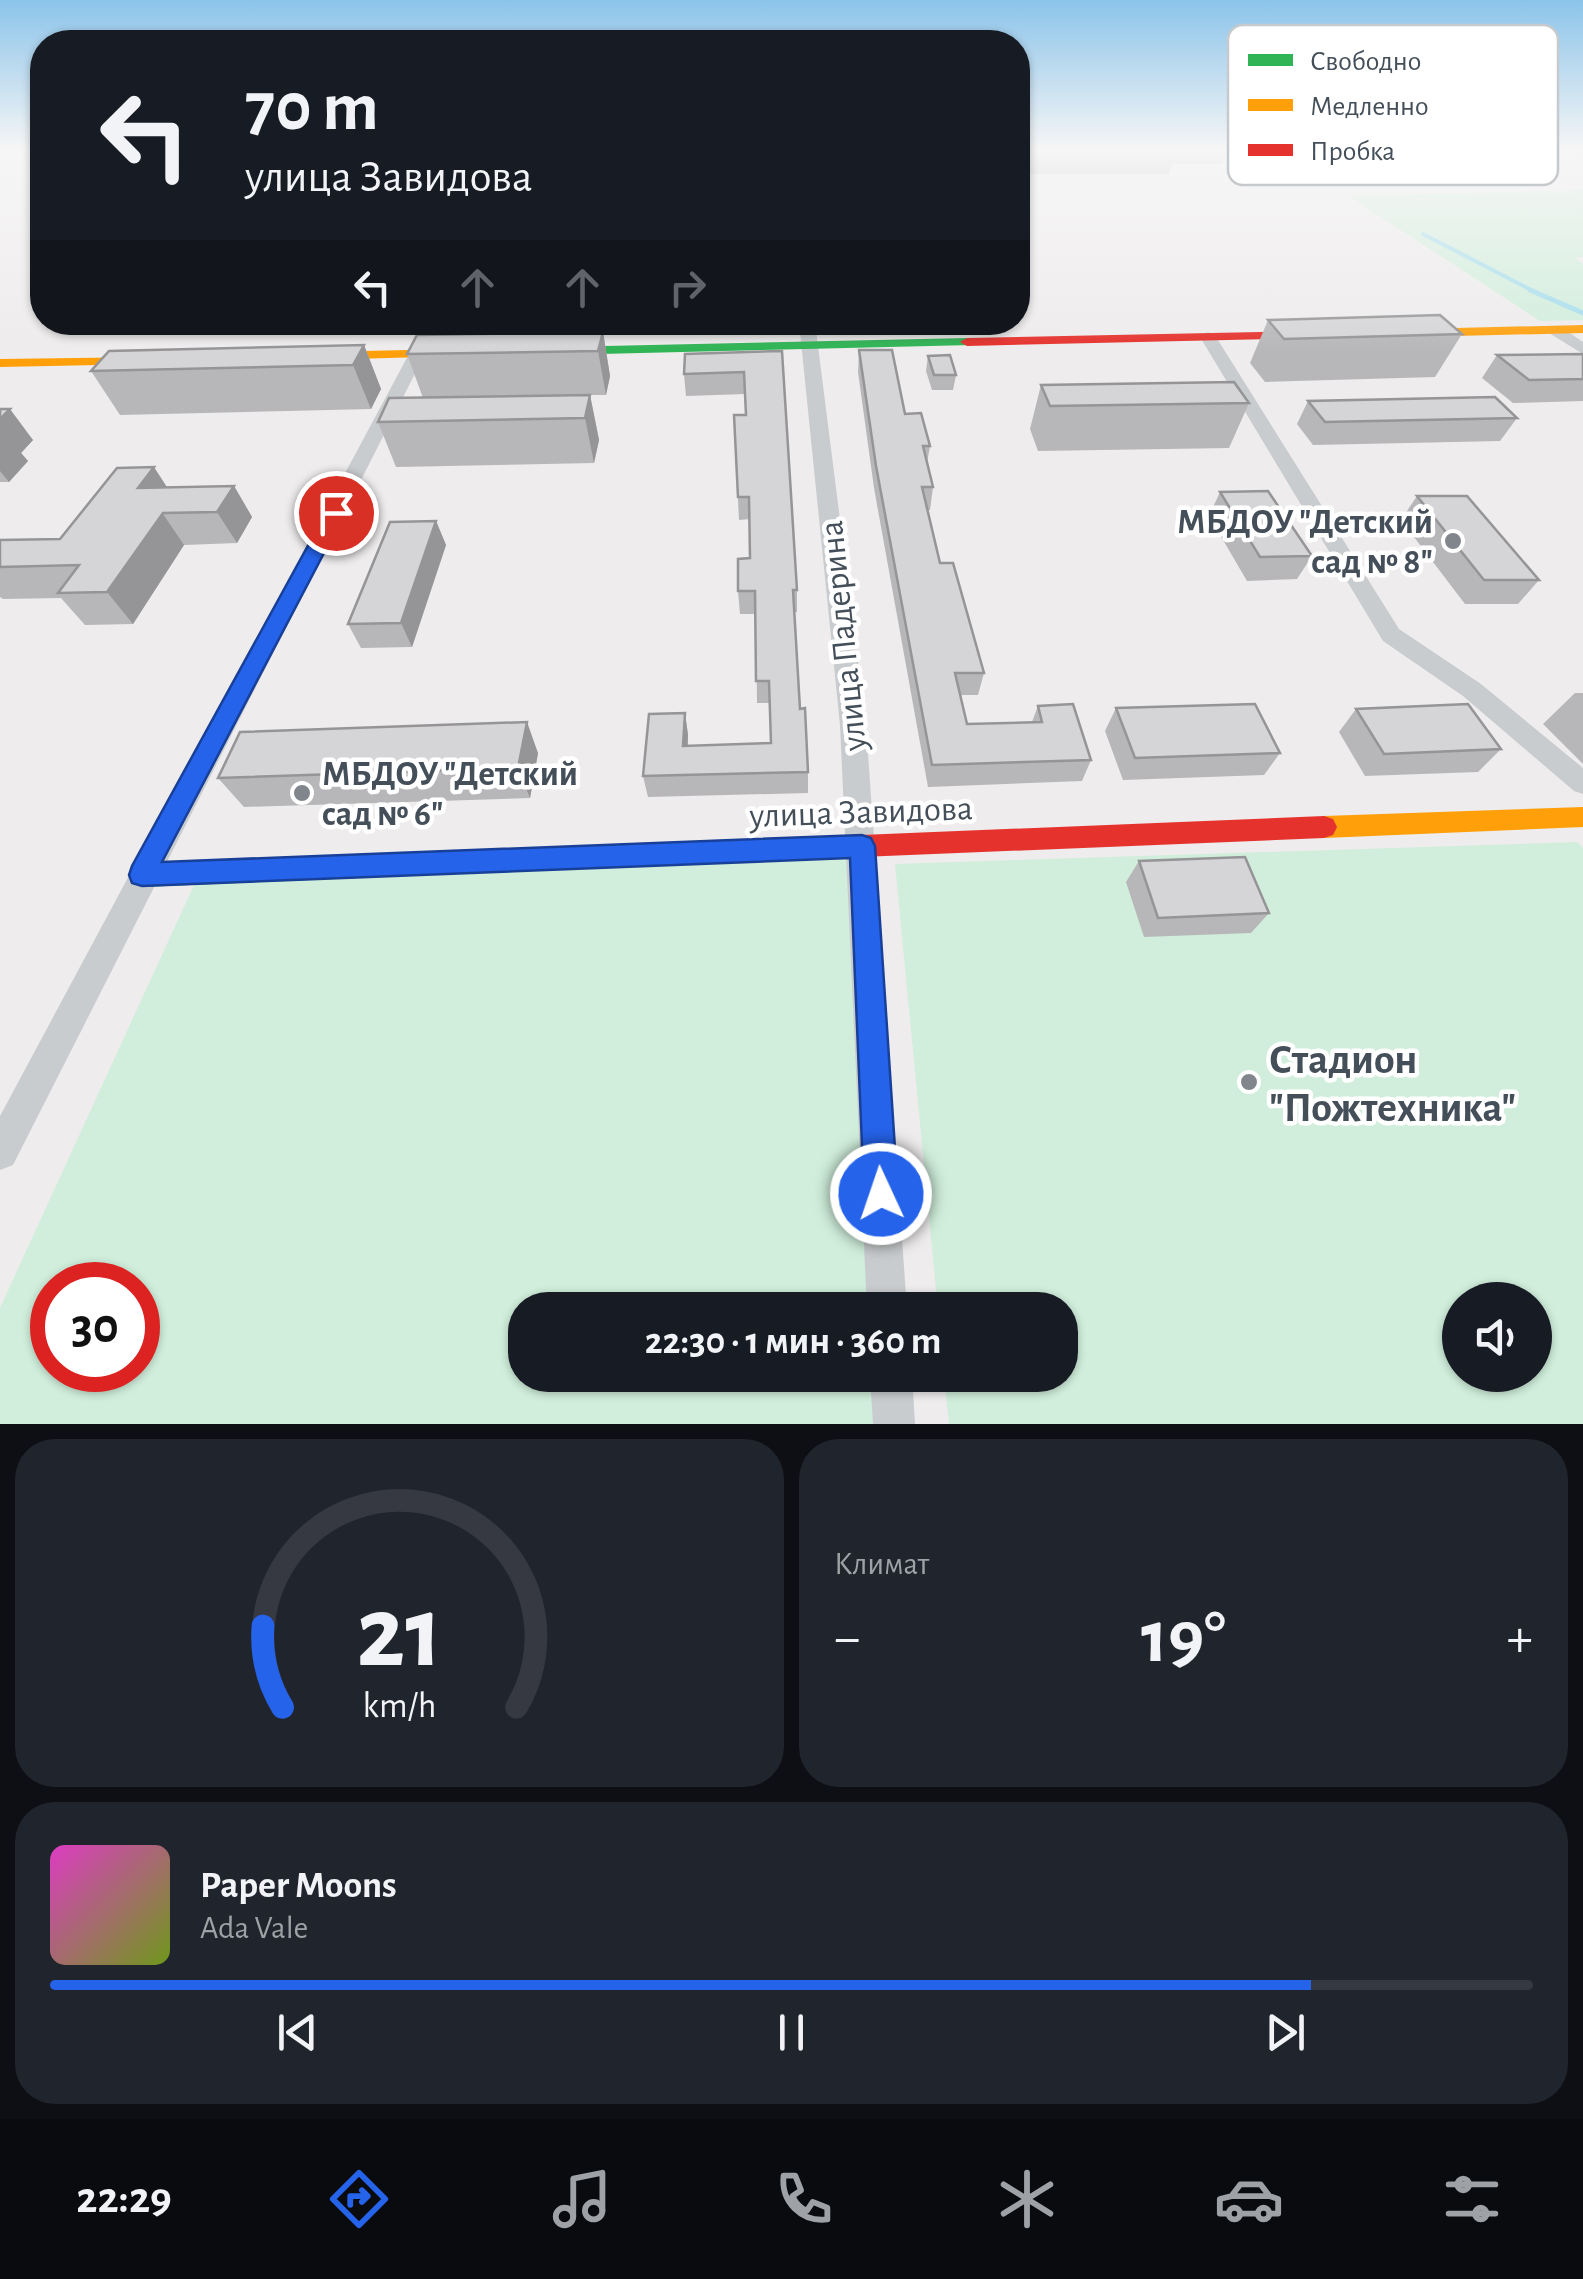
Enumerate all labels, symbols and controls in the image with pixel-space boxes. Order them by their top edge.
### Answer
legend [1228,25,1558,185]
text: Свободно [1310,48,1421,76]
icon: left [80,70,210,200]
text: 70 m [245,73,379,143]
text: Медленно [1310,93,1429,121]
text: Пробка [1310,138,1395,166]
text: улица Завидова [245,155,532,200]
icon: left [345,260,400,315]
icon: ahead [450,260,505,315]
icon: ahead [555,260,610,315]
icon: right [660,260,715,315]
pin [294,471,379,556]
icon: arrive [309,486,364,541]
place label: МБДОУ "Детский сад № 8" [1177,505,1433,580]
street label: улица Падерина [814,519,873,754]
marker: МБДОУ "Детский сад № 8" [1442,530,1464,552]
place label: МБДОУ "Детский сад № 6" [322,757,578,832]
marker: МБДОУ "Детский сад № 6" [291,782,313,804]
street label: улица Завидова [748,791,973,834]
place label: Стадион "Пожтехника" [1269,1039,1516,1129]
marker: Стадион "Пожтехника" [1238,1071,1260,1093]
position arrow [829,1142,933,1246]
speed limit sign: 30 [30,1262,160,1392]
map controls [1442,1282,1552,1392]
button: sound [1442,1282,1552,1392]
text: 22:30 · 1 мин · 360 m [645,1323,941,1361]
text: Климат [834,1548,929,1580]
text: 21 [356,1582,443,1686]
text: 19° [1141,1601,1226,1676]
text: − [834,1611,860,1666]
text: + [1507,1611,1533,1666]
text: km/h [363,1688,436,1724]
text: Paper Moons [200,1867,397,1905]
text: Ada Vale [200,1912,308,1944]
icon: previous [270,2005,325,2060]
icon: pause [764,2005,819,2060]
icon: next [1258,2005,1313,2060]
icon: directions [324,2164,394,2234]
icon: music [547,2164,617,2234]
icon: phone [769,2164,839,2234]
icon: climate [992,2164,1062,2234]
icon: car [1214,2164,1284,2234]
icon: filters [1437,2164,1507,2234]
text: 22:29 [76,2176,172,2221]

